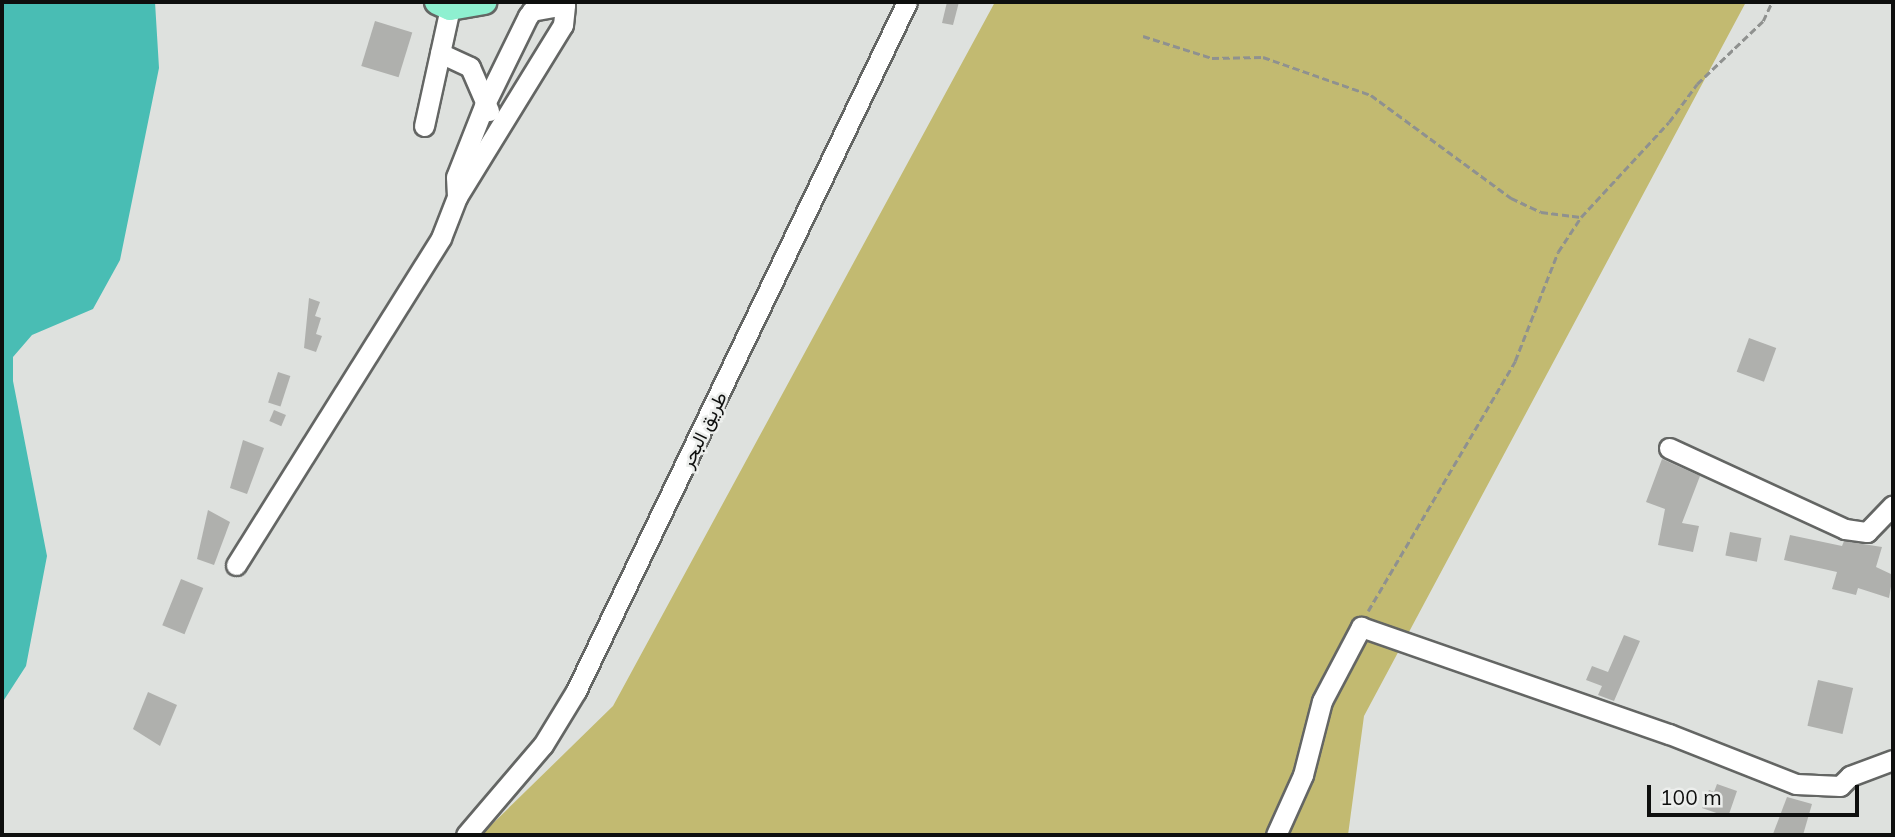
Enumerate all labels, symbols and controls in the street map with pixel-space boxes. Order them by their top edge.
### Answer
street label: طريق البحر [676,388,732,472]
scale bar [1650,770,1862,814]
text: 100 m [1660,784,1722,810]

